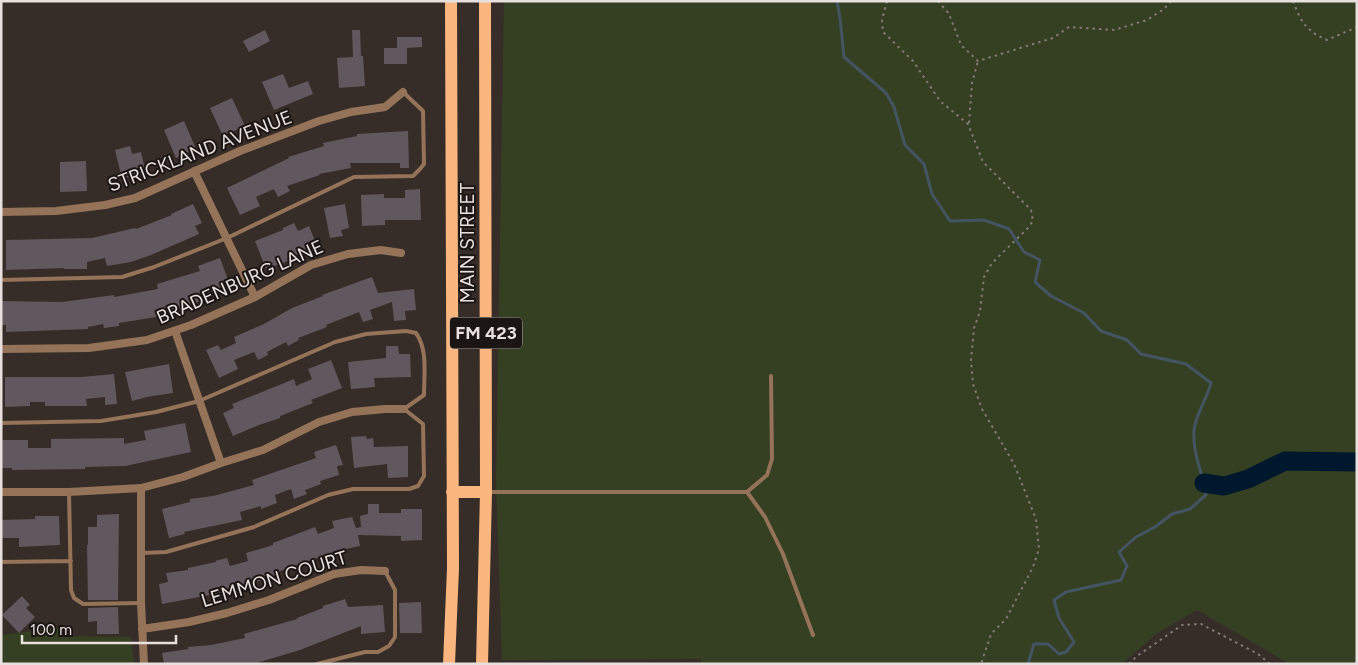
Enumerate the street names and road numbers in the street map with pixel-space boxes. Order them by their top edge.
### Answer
street label: STRICKLAND AVENUE [105,105,295,197]
street label: MAIN STREET [456,182,479,303]
street label: BRADENBURG LANE [153,235,327,329]
road number: FM 423 [450,317,522,348]
street label: LEMMON COURT [198,546,350,612]

